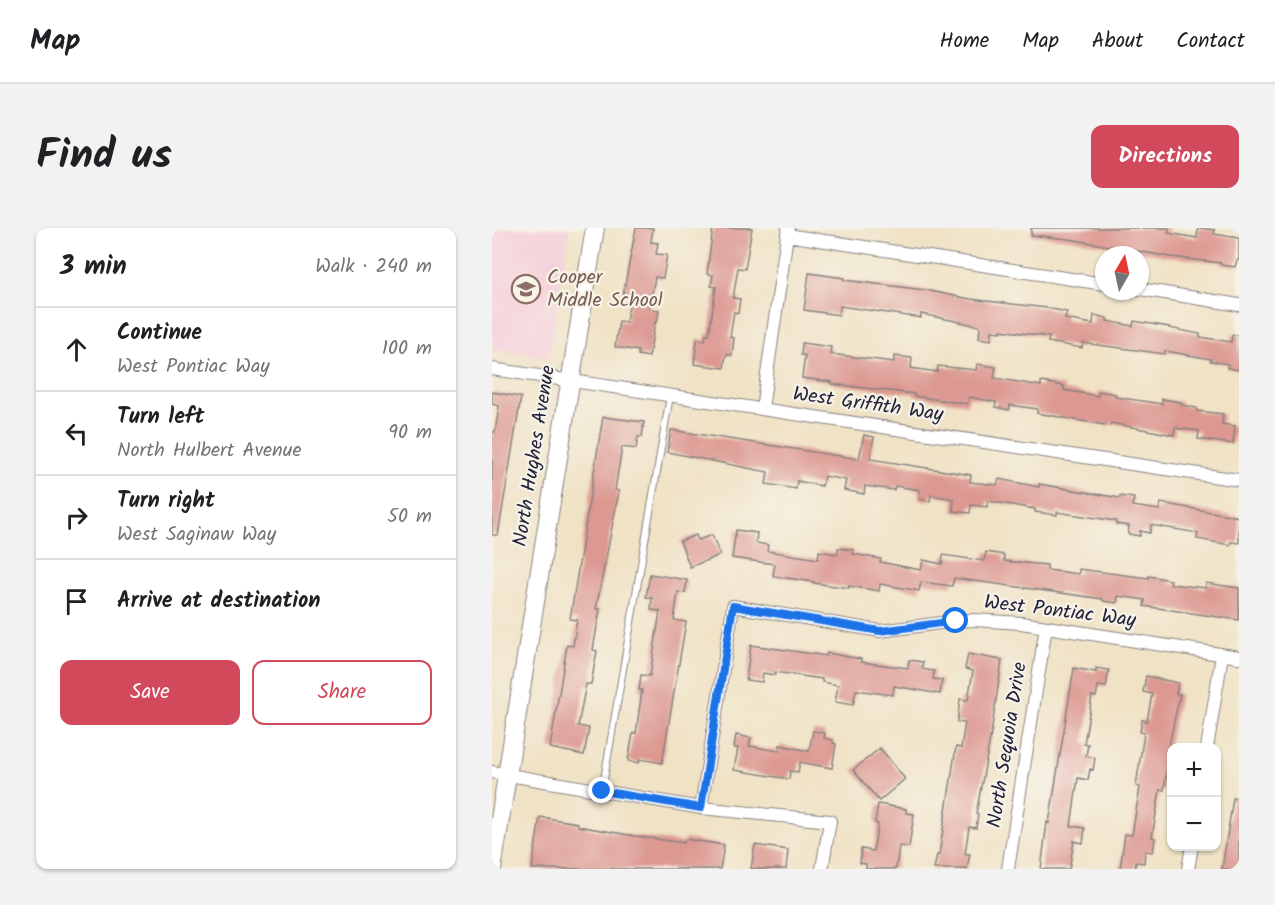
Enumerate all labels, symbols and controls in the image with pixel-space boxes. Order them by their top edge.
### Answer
text: Map [30,19,81,64]
text: Home [940,25,989,58]
text: Map [1022,25,1059,58]
text: About [1092,25,1143,58]
text: Contact [1176,25,1245,58]
text: Find us [36,123,172,190]
button: Directions [1091,125,1239,188]
text: 3 min [60,246,127,288]
north arrow [1095,246,1149,300]
text: Walk · 240 m [315,251,432,283]
place label: Cooper Middle School [547,262,663,317]
school or university icon: Cooper Middle School [510,273,542,305]
text: Continue [117,316,202,351]
icon: ahead [60,333,93,366]
text: 100 m [382,333,432,365]
text: West Pontiac Way [117,351,270,383]
street label: North Hughes Avenue [505,363,565,549]
street label: West Griffith Way [791,379,946,431]
text: Turn left [117,400,204,435]
icon: left [60,417,93,450]
text: 90 m [388,417,432,449]
text: North Hulbert Avenue [117,435,301,467]
text: Turn right [117,484,215,519]
icon: right [60,501,93,534]
text: 50 m [387,501,432,533]
text: West Saginaw Way [117,519,276,551]
text: Arrive at destination [117,584,320,619]
icon: arrive [60,585,93,618]
street label: West Pontiac Way [982,587,1138,637]
route start [942,607,968,633]
button: Save [60,660,240,725]
button: Share [252,660,432,725]
street label: North Sequoia Drive [979,660,1037,830]
map controls [1167,743,1221,851]
button: + [1167,743,1221,797]
route end [588,777,614,803]
button: − [1167,797,1221,851]

